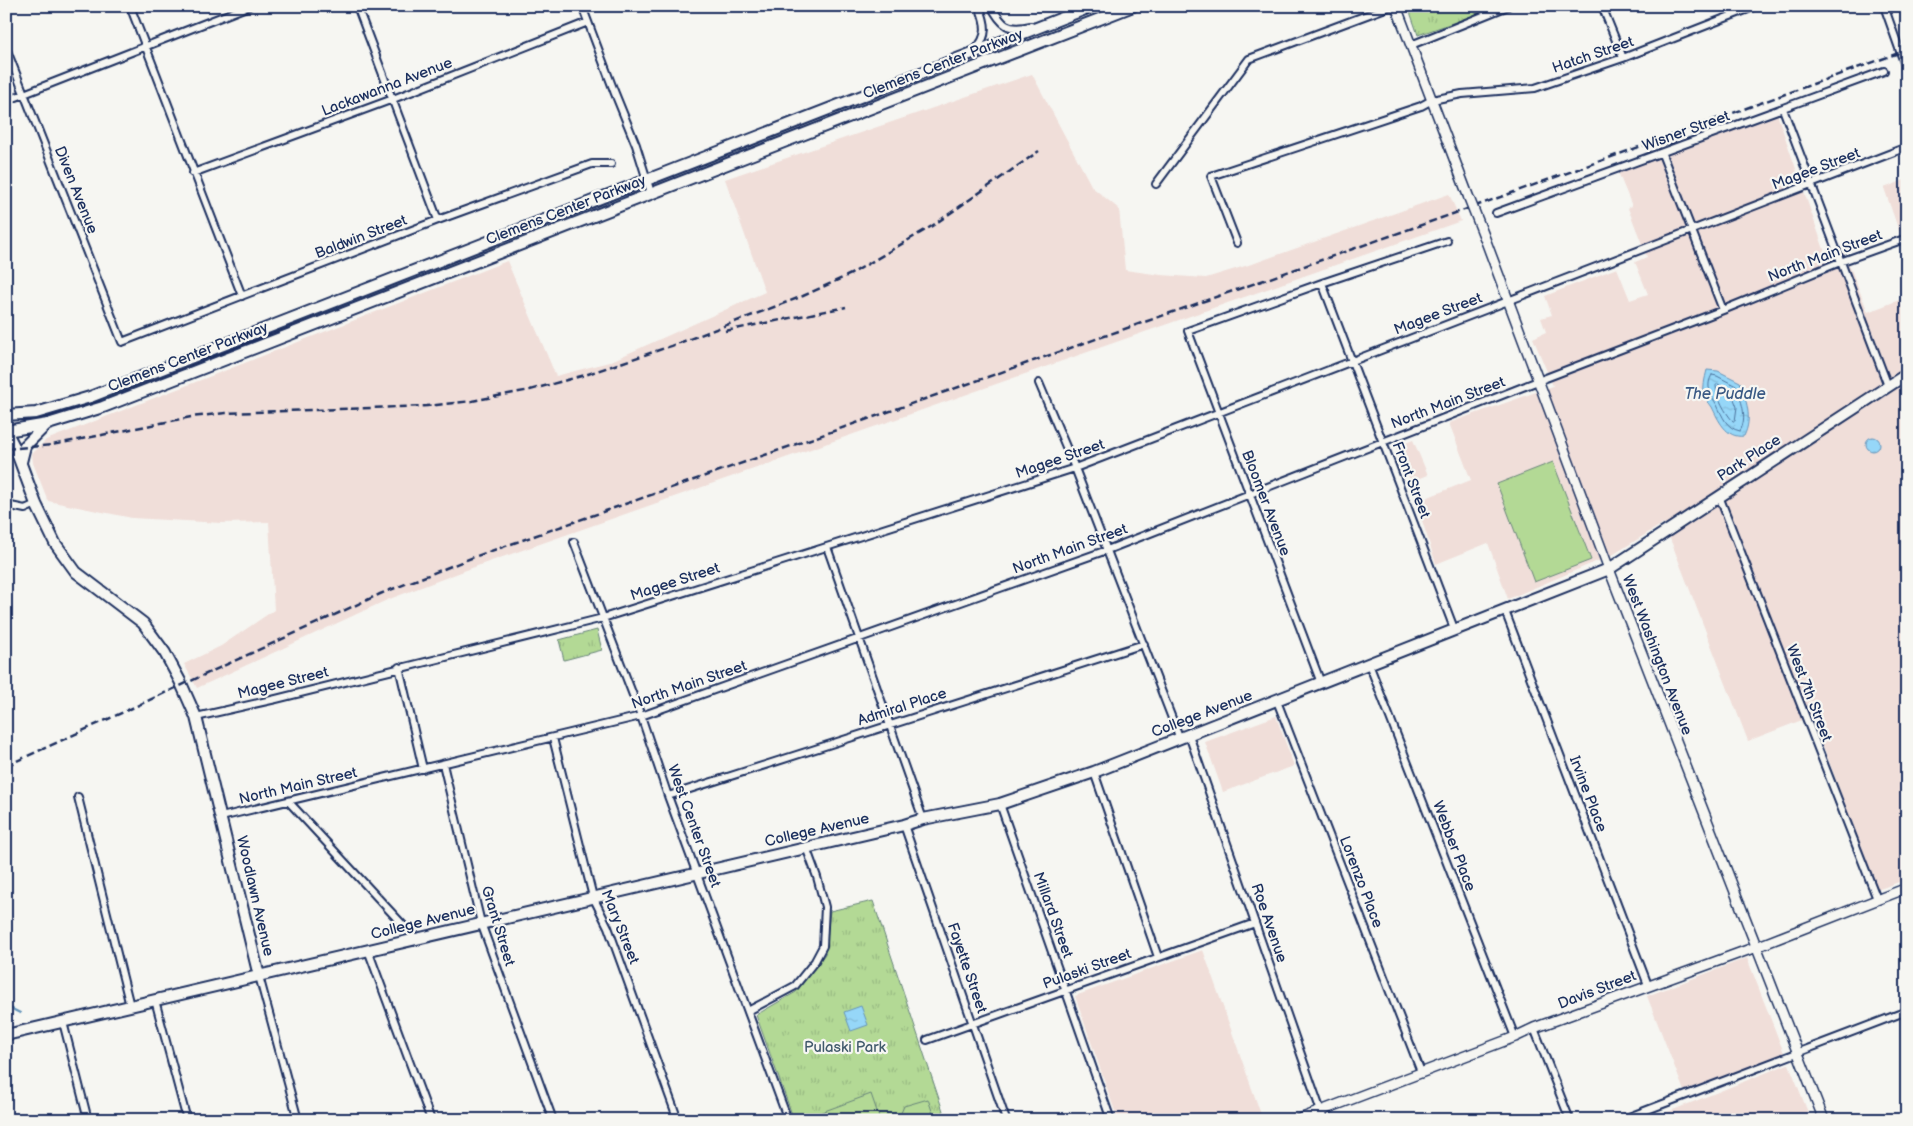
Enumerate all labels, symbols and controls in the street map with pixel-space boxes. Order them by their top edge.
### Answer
street label: Clemens Center Parkway [860,25,1026,103]
street label: Hatch Street [1550,32,1637,78]
street label: Lackawanna Avenue [319,53,455,121]
street label: Wisner Street [1640,106,1733,156]
street label: Diven Avenue [50,143,102,237]
street label: Magee Street [1769,143,1863,195]
street label: Clemens Center Parkway [483,171,649,249]
street label: Baldwin Street [312,211,410,263]
street label: North Main Street [1765,225,1885,286]
street label: Magee Street [1391,288,1485,340]
street label: Clemens Center Parkway [105,318,271,396]
street label: North Main Street [1388,372,1508,433]
water label: The Puddle [1684,385,1766,404]
street label: Park Place [1714,430,1785,486]
street label: Magee Street [1013,435,1107,483]
street label: Front Street [1388,439,1434,521]
street label: Bloomer Avenue [1237,447,1295,559]
street label: North Main Street [1010,519,1130,579]
street label: Magee Street [628,558,722,605]
street label: West Washington Avenue [1618,572,1696,738]
street label: West 7th Street [1782,642,1836,745]
street label: North Main Street [629,656,750,714]
street label: Magee Street [236,662,331,703]
street label: Admiral Place [855,684,949,730]
street label: College Avenue [1149,686,1255,742]
street label: Irvine Place [1565,753,1611,835]
street label: West Center Street [663,762,725,890]
street label: North Main Street [237,763,359,809]
street label: Webber Place [1428,798,1480,894]
street label: College Avenue [763,809,871,851]
street label: Lorenzo Place [1335,833,1387,931]
street label: Woodlawn Avenue [232,834,278,958]
street label: Millard Street [1029,869,1077,961]
street label: Roe Avenue [1247,881,1291,965]
street label: Grant Street [477,884,519,969]
street label: Mary Street [597,887,644,967]
street label: College Avenue [369,900,477,944]
street label: Fayette Street [943,920,991,1016]
street label: Pulaski Street [1040,944,1134,994]
street label: Davis Street [1555,966,1639,1014]
park label: Pulaski Park [804,1038,887,1057]

